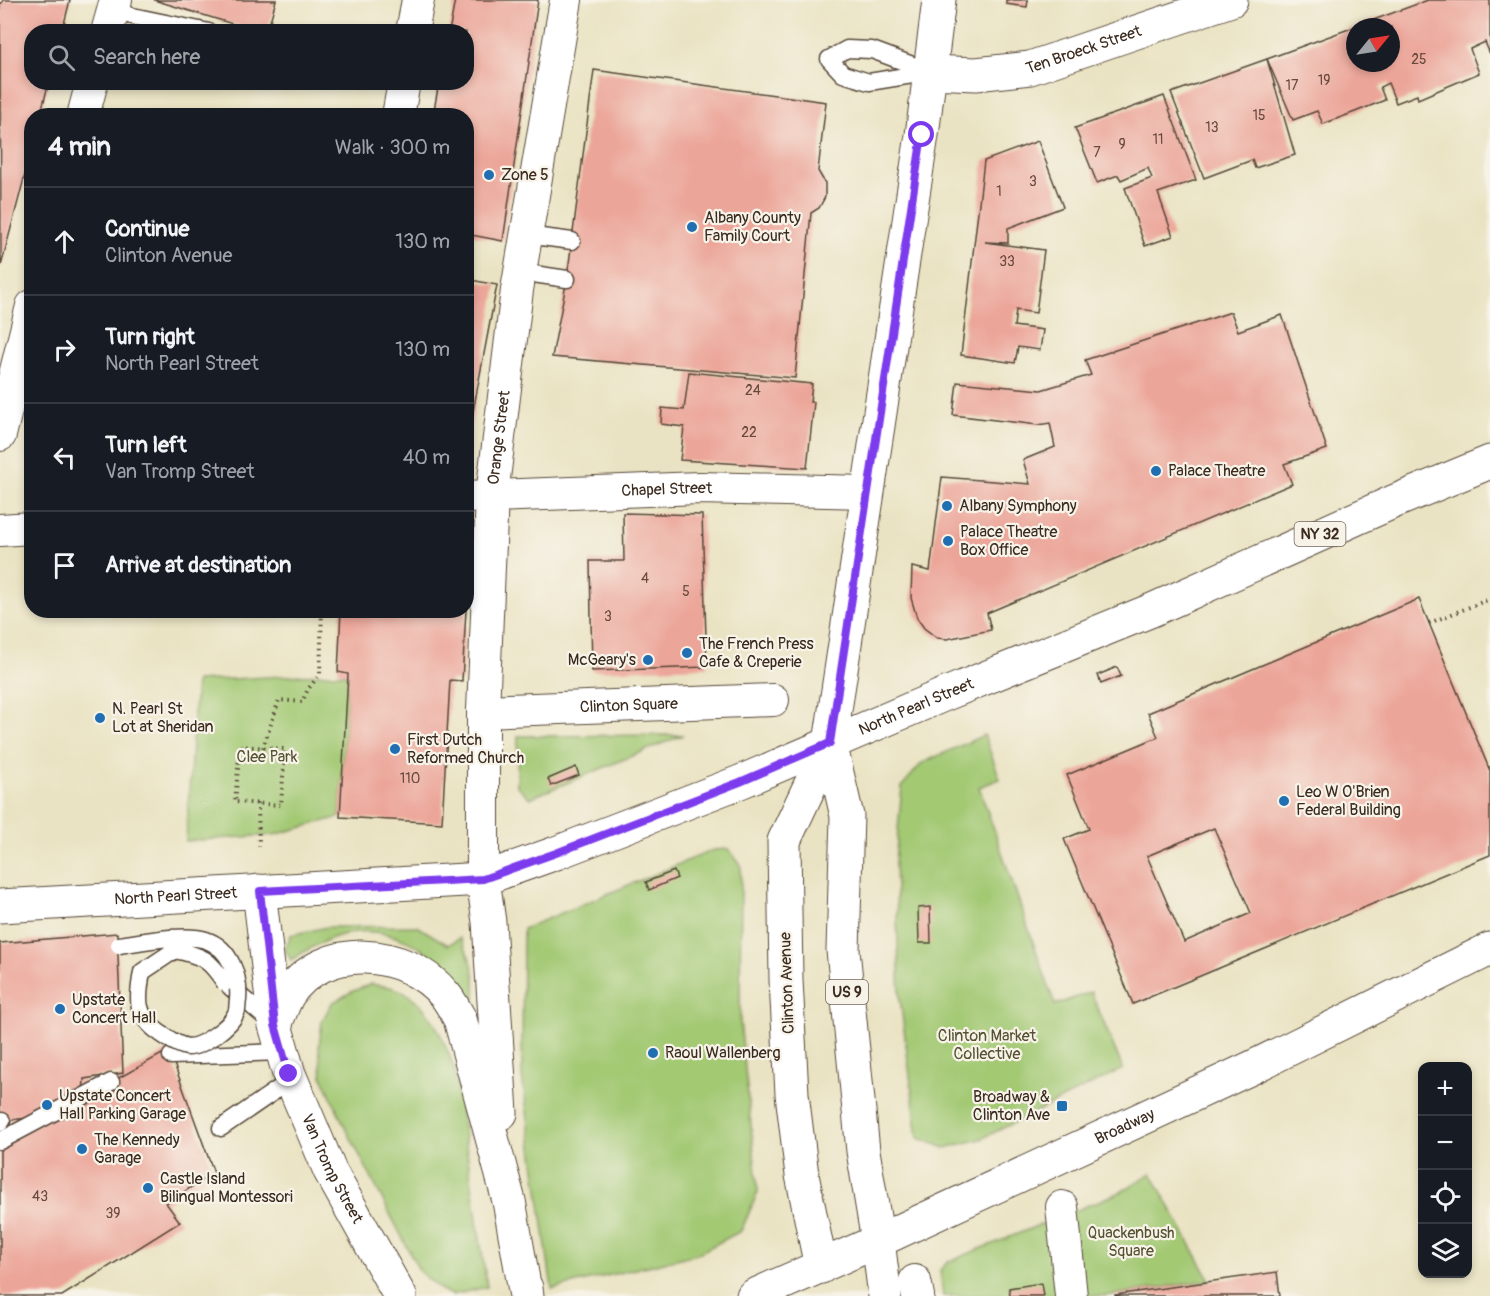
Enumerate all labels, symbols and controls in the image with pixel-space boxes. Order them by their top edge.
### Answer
north arrow [1346,18,1400,72]
street label: Ten Broeck Street [1023,21,1145,79]
search box [24,24,474,90]
icon: search [45,41,78,74]
text: Search here [93,43,200,71]
house number: 25 [1411,51,1427,68]
house number: 19 [1318,72,1330,89]
house number: 17 [1286,77,1299,94]
house number: 15 [1252,107,1266,124]
house number: 13 [1205,119,1219,136]
route start [908,121,934,147]
text: 4 min [48,131,111,163]
house number: 11 [1153,131,1163,148]
text: Walk · 300 m [335,135,450,160]
house number: 9 [1118,136,1126,153]
house number: 7 [1093,144,1101,161]
place label: Zone 5 [501,165,549,185]
marker: Zone 5 [482,168,496,182]
house number: 3 [1029,173,1037,190]
house number: 1 [996,183,1002,200]
place label: Albany County Family Court [704,208,801,246]
text: Continue [105,215,189,243]
marker: Albany County Family Court [685,220,699,234]
icon: ahead [48,225,81,258]
text: 130 m [395,229,450,254]
text: Clinton Avenue [105,243,232,268]
house number: 33 [999,253,1015,270]
text: Turn right [105,323,195,351]
icon: right [48,333,81,366]
text: 130 m [395,337,450,362]
text: North Pearl Street [105,351,259,376]
house number: 24 [745,382,761,399]
street label: Orange Street [483,389,515,486]
house number: 22 [741,424,757,441]
text: Turn left [105,431,187,459]
icon: left [48,441,81,474]
text: 40 m [403,445,450,470]
text: Van Tromp Street [105,459,255,484]
place label: Palace Theatre [1168,461,1265,481]
marker: Palace Theatre [1149,464,1163,478]
street label: Chapel Street [621,478,713,501]
place label: Albany Symphony [959,496,1077,516]
marker: Albany Symphony [940,499,954,513]
place label: Palace Theatre Box Office [960,522,1057,560]
road number: NY 32 [1294,522,1346,546]
marker: Palace Theatre Box Office [941,534,955,548]
icon: arrive [48,549,81,582]
text: Arrive at destination [105,551,291,579]
house number: 4 [641,570,649,587]
house number: 5 [682,583,690,600]
house number: 3 [604,608,612,625]
place label: The French Press Cafe & Creperie [699,634,814,672]
marker: The French Press Cafe & Creperie [680,646,694,660]
place label: McGeary's [568,650,636,670]
marker: McGeary's [641,653,655,667]
street label: North Pearl Street [856,674,977,740]
street label: Clinton Square [579,694,679,717]
place label: N. Pearl St Lot at Sheridan [112,699,214,737]
marker: N. Pearl St Lot at Sheridan [93,711,107,725]
place label: First Dutch Reformed Church [407,730,524,768]
marker: First Dutch Reformed Church [388,742,402,756]
park label: Clee Park [237,747,298,767]
house number: 110 [400,770,420,787]
place label: Leo W O'Brien Federal Building [1296,782,1401,820]
marker: Leo W O'Brien Federal Building [1277,794,1291,808]
street label: North Pearl Street [114,883,238,910]
street label: Clinton Avenue [775,932,799,1034]
road number: US 9 [826,980,868,1004]
place label: Upstate Concert Hall [72,990,156,1028]
marker: Upstate Concert Hall [53,1002,67,1016]
park label: Clinton Market Collective [938,1026,1037,1064]
place label: Raoul Wallenberg [665,1043,780,1063]
marker: Raoul Wallenberg [646,1046,660,1060]
route end [275,1060,301,1086]
map controls [1418,1062,1472,1278]
button: + [1418,1062,1472,1116]
place label: Upstate Concert Hall Parking Garage [59,1086,186,1124]
place label: Broadway & Clinton Ave [973,1087,1050,1125]
marker: Upstate Concert Hall Parking Garage [40,1098,54,1112]
marker: Broadway & Clinton Ave [1055,1099,1069,1113]
street label: Broadway [1092,1104,1158,1149]
street label: Van Tromp Street [297,1111,368,1228]
button: − [1418,1116,1472,1170]
place label: The Kennedy Garage [94,1130,180,1168]
marker: The Kennedy Garage [75,1142,89,1156]
place label: Castle Island Bilingual Montessori [160,1169,293,1207]
button: locate [1418,1170,1472,1224]
marker: Castle Island Bilingual Montessori [141,1181,155,1195]
house number: 43 [32,1188,48,1205]
house number: 39 [105,1205,121,1222]
park label: Quackenbush Square [1087,1223,1175,1261]
button: layers [1418,1224,1472,1278]

